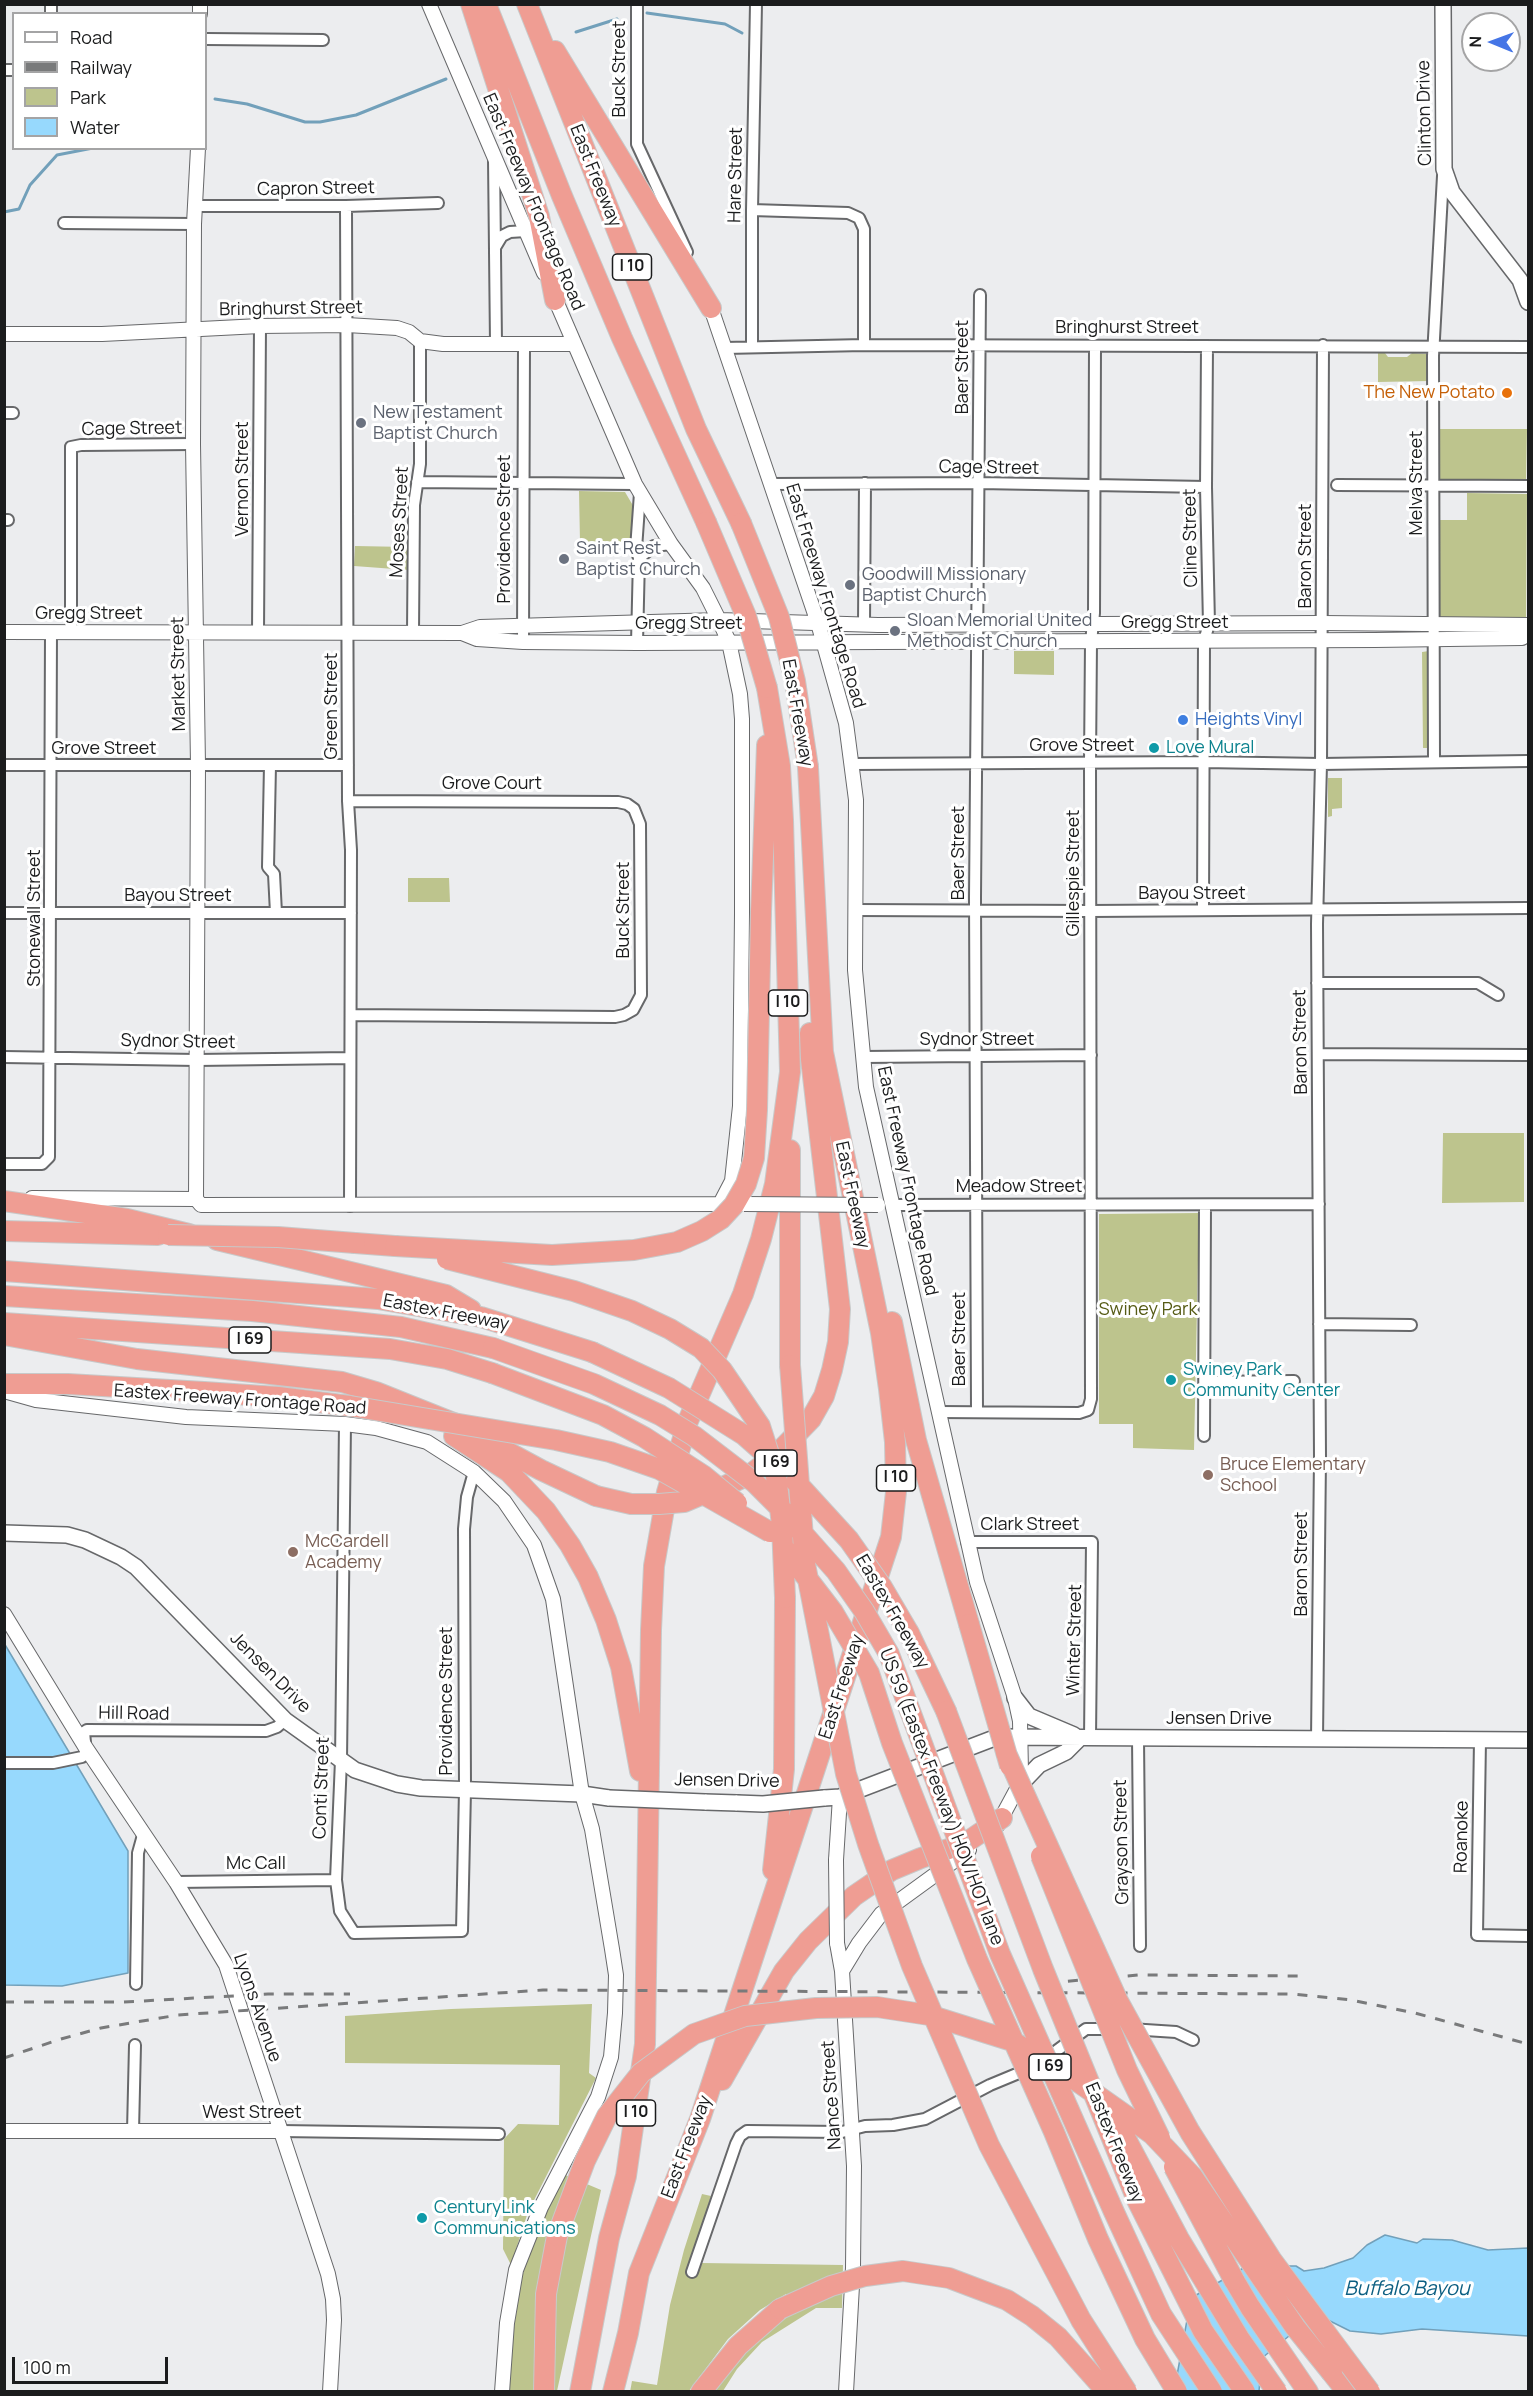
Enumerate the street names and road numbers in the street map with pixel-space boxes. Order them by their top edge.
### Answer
street label: Buck Street [609,20,631,118]
street label: Clinton Drive [1413,60,1437,166]
street label: East Freeway Frontage Road [477,90,589,314]
street label: East Freeway [565,122,625,230]
street label: Hare Street [724,127,748,223]
street label: Capron Street [257,177,375,201]
road number: I 10 [612,254,652,280]
street label: Bringhurst Street [219,297,363,321]
street label: Bringhurst Street [1055,317,1199,339]
street label: Baer Street [952,320,974,414]
street label: Cage Street [82,417,182,441]
street label: Vernon Street [232,421,254,537]
street label: Melva Street [1406,431,1428,535]
street label: Providence Street [494,454,516,604]
street label: Cage Street [939,456,1039,480]
street label: Moses Street [386,466,414,578]
street label: East Freeway Frontage Road [780,481,870,711]
street label: Cline Street [1179,488,1203,588]
street label: Baron Street [1295,503,1317,609]
street label: Gregg Street [35,603,143,625]
street label: Gregg Street [1121,612,1229,634]
street label: Gregg Street [635,613,743,635]
street label: Market Street [167,617,191,731]
street label: Green Street [321,653,343,759]
street label: East Freeway [777,658,817,768]
street label: Grove Street [1029,735,1135,757]
street label: Grove Street [51,738,157,760]
street label: Grove Court [442,773,542,795]
street label: Baer Street [948,806,970,900]
street label: Gillespie Street [1063,809,1085,937]
street label: Stonewall Street [24,849,46,987]
street label: Buck Street [613,861,635,959]
street label: Bayou Street [1138,883,1246,905]
street label: Bayou Street [124,885,232,907]
street label: Baron Street [1289,989,1313,1095]
road number: I 10 [768,990,808,1016]
street label: Sydnor Street [920,1029,1034,1051]
street label: Sydnor Street [120,1030,236,1054]
street label: East Freeway Frontage Road [872,1064,942,1298]
street label: East Freeway [830,1140,874,1250]
street label: Meadow Street [956,1176,1082,1198]
street label: Eastex Freeway [381,1290,511,1336]
street label: Baer Street [949,1292,971,1386]
road number: I 69 [229,1327,271,1353]
street label: Eastex Freeway Frontage Road [113,1380,367,1420]
road number: I 69 [755,1450,797,1476]
road number: I 10 [876,1465,916,1491]
street label: Baron Street [1291,1511,1313,1617]
street label: Clark Street [981,1514,1079,1536]
street label: Eastex Freeway [851,1551,933,1673]
street label: Winter Street [1063,1584,1087,1696]
street label: Providence Street [436,1626,458,1776]
street label: Jensen Drive [225,1628,315,1718]
street label: East Freeway [815,1632,869,1742]
street label: US 59 (Eastex Freeway) HOV/HOT lane [874,1645,1008,1949]
street label: Hill Road [98,1703,170,1725]
street label: Jensen Drive [1166,1708,1272,1730]
street label: Conti Street [309,1737,335,1839]
street label: Jensen Drive [674,1769,780,1793]
street label: Grayson Street [1110,1779,1134,1905]
street label: Roanoke [1451,1801,1473,1873]
street label: Mc Call [226,1853,286,1875]
street label: Lyons Avenue [228,1951,286,2065]
street label: Nance Street [817,2040,847,2150]
road number: I 69 [1029,2054,1071,2080]
street label: Eastex Freeway [1080,2080,1148,2206]
street label: East Freeway [657,2092,717,2202]
road number: I 10 [616,2100,656,2126]
street label: West Street [202,2102,302,2124]

